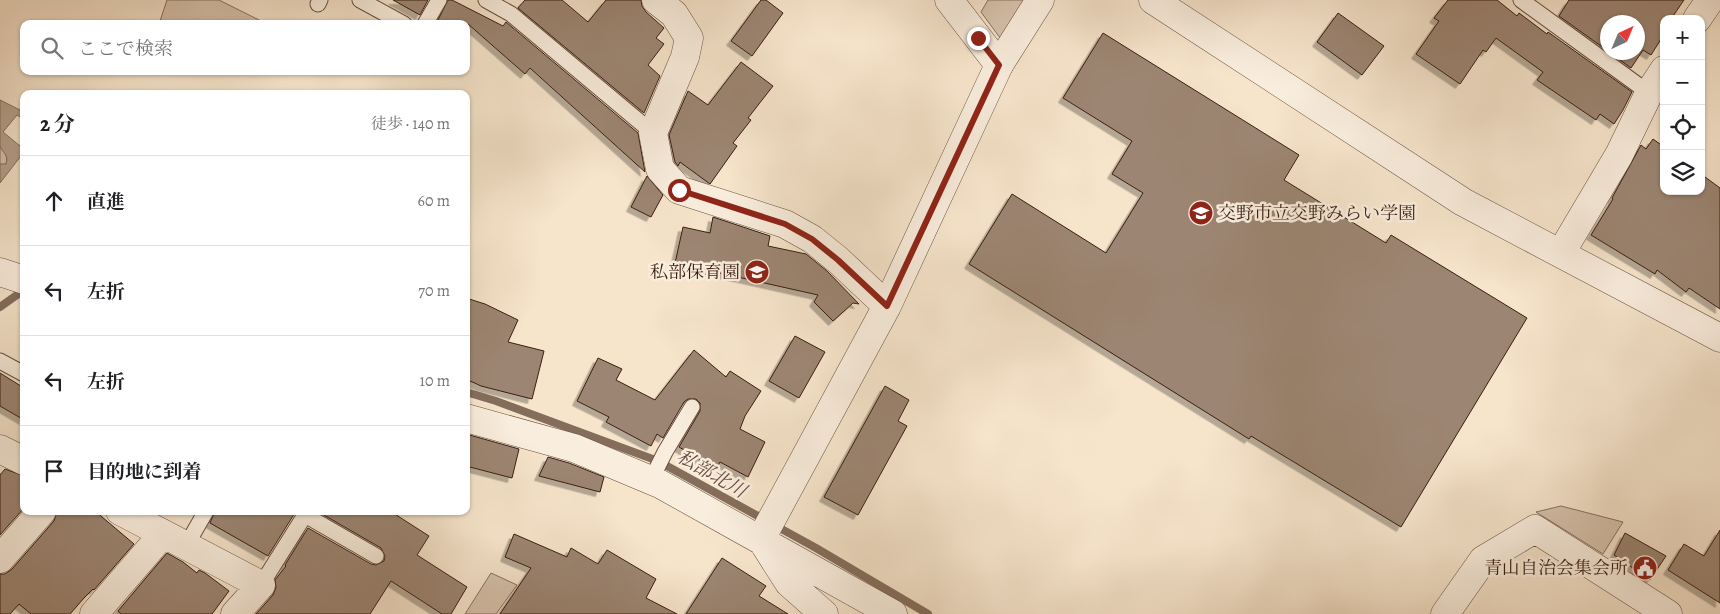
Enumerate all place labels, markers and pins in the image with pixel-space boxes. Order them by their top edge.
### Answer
school or university icon: 交野市立交野みらい学園 [1188,200,1214,226]
place label: 交野市立交野みらい学園 [1218,201,1416,225]
school or university icon: 私部保育園 [744,259,770,285]
place label: 私部保育園 [650,260,740,284]
public building icon: 青山自治会集会所 [1632,555,1658,581]
place label: 青山自治会集会所 [1484,556,1628,580]

